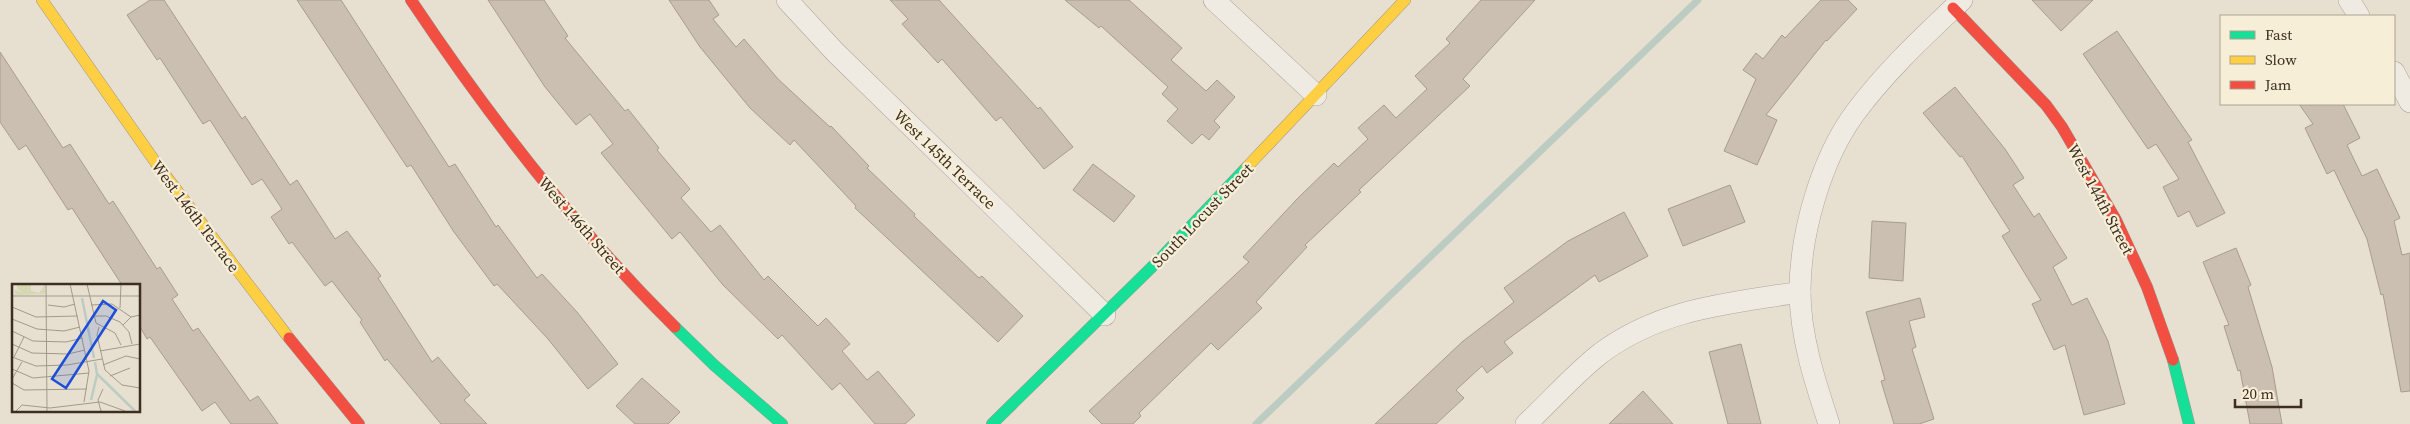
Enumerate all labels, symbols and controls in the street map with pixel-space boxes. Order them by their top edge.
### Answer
legend [2220,15,2395,105]
text: Fast [2265,24,2292,45]
text: Slow [2265,49,2297,70]
text: Jam [2264,74,2292,95]
street label: West 145th Terrace [889,104,1001,214]
street label: West 144th Street [2063,140,2140,259]
street label: West 146th Terrace [147,156,245,276]
street label: South Locust Street [1146,157,1258,272]
street label: West 146th Street [534,172,631,279]
inset map [12,284,140,412]
scale bar [2235,376,2301,408]
text: 20 m [2242,383,2274,404]

